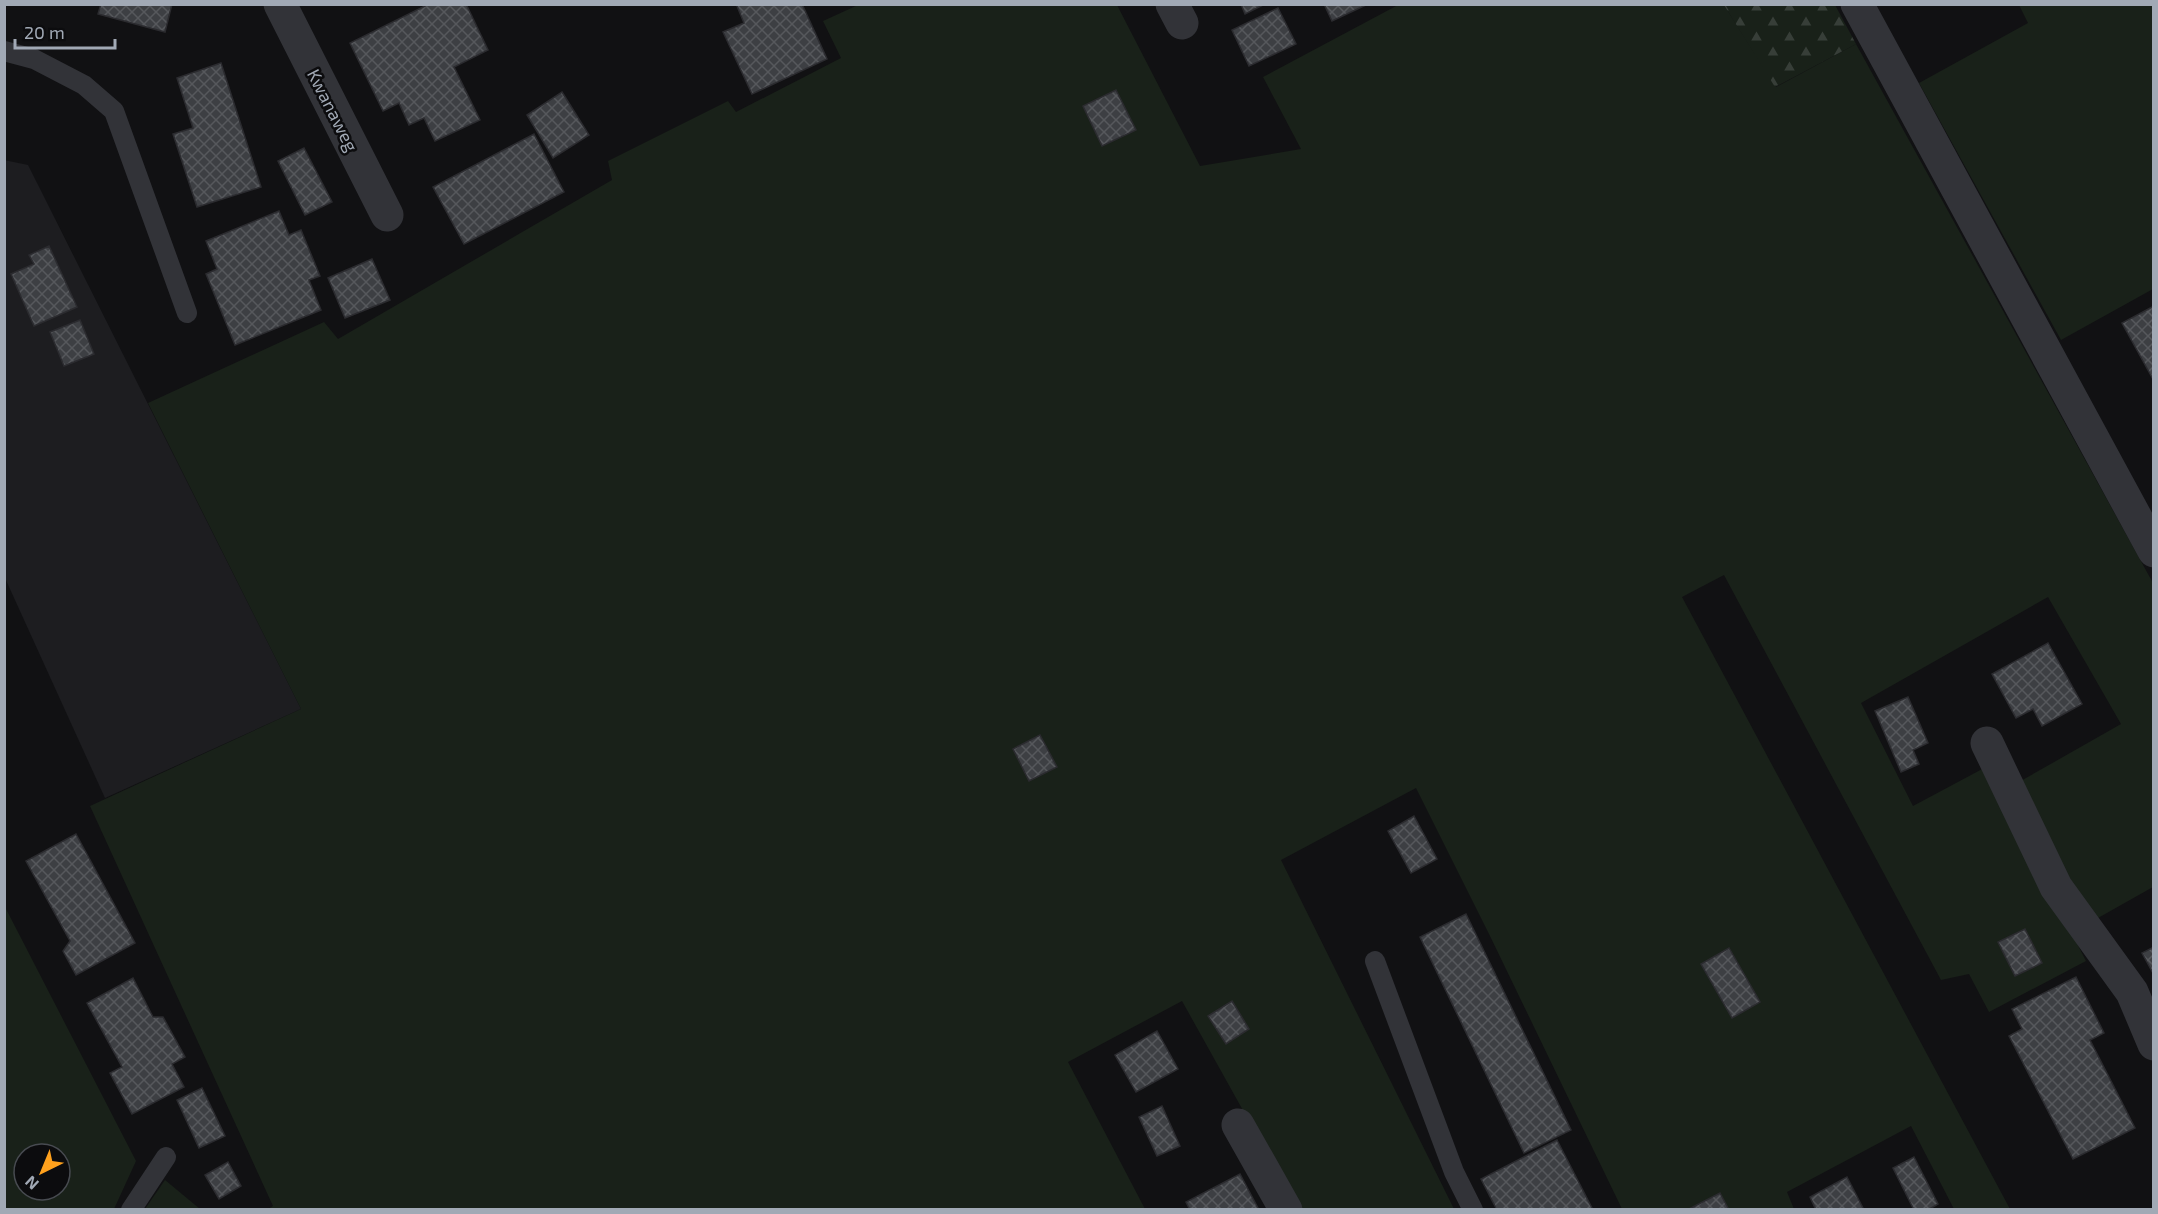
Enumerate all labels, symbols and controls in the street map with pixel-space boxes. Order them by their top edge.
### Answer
scale bar [15,12,116,50]
text: 20 m [24,21,65,43]
street label: Kwanaweg [303,65,363,155]
north arrow [12,1142,72,1202]
text: N [21,1172,42,1194]

